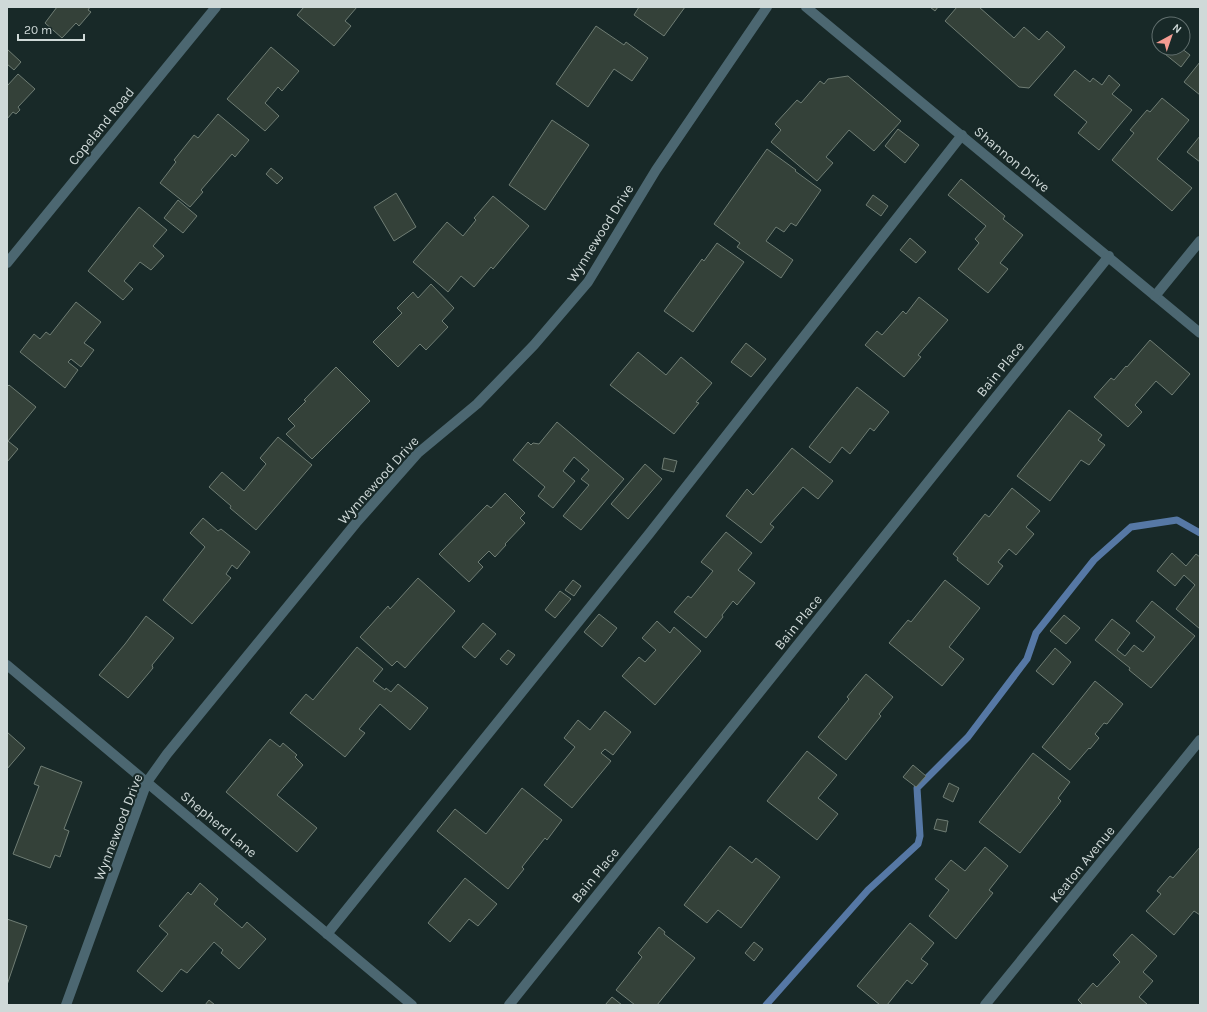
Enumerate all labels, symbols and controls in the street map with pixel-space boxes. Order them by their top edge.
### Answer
scale bar [18,16,84,42]
north arrow [1151,16,1191,56]
text: N [1170,21,1184,36]
text: 20 m [24,23,52,37]
street label: Copeland Road [65,84,138,169]
street label: Shannon Drive [970,123,1053,196]
street label: Wynnewood Drive [563,181,638,286]
street label: Bain Place [973,338,1028,400]
street label: Wynnewood Drive [334,433,422,528]
street label: Bain Place [771,591,826,653]
street label: Wynnewood Drive [90,771,147,883]
street label: Shepherd Lane [177,787,260,861]
street label: Keaton Avenue [1046,822,1119,906]
street label: Bain Place [568,844,623,906]

